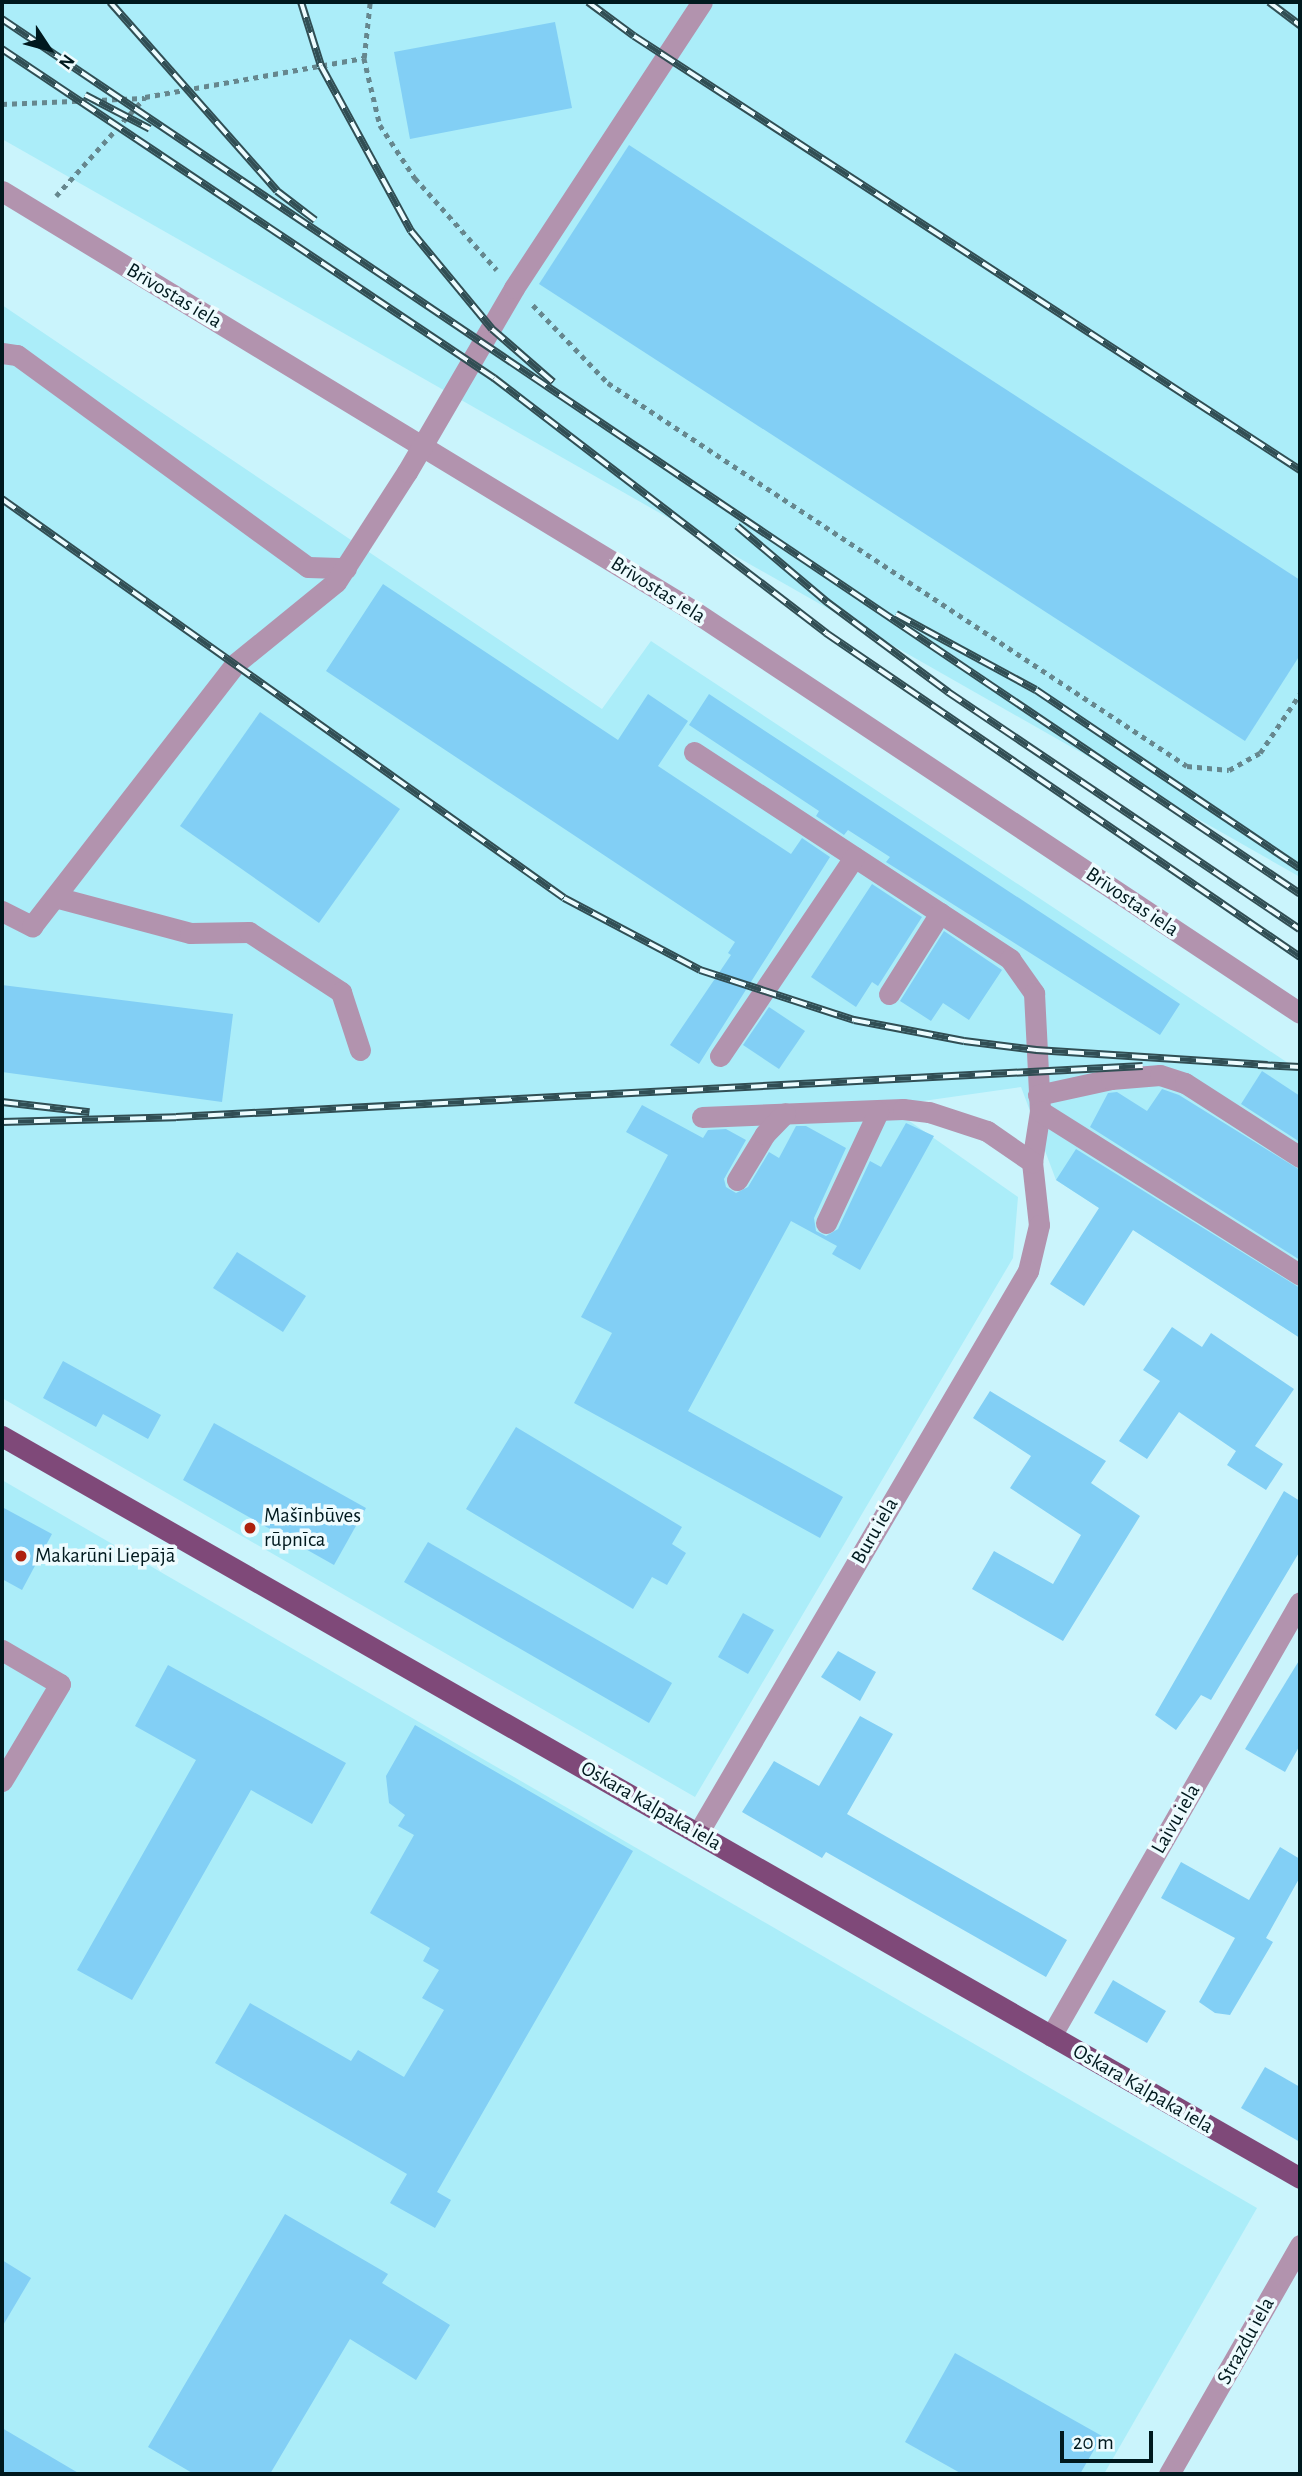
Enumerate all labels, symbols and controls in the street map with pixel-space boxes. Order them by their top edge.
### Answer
north arrow [14,14,84,84]
text: N [55,51,78,73]
street label: Brīvostas iela [122,258,226,334]
street label: Brīvostas iela [606,551,710,629]
street label: Brīvostas iela [1081,862,1183,942]
street label: Buru iela [846,1493,904,1569]
place label: Mašīnbūves rūpnīca [264,1503,361,1553]
marker: Mašīnbūves rūpnīca [242,1520,258,1536]
place label: Makarūni Liepājā [35,1543,176,1569]
marker: Makarūni Liepājā [13,1548,29,1564]
street label: Oskara Kalpaka iela [576,1756,726,1856]
street label: Laivu iela [1146,1780,1206,1858]
street label: Oskara Kalpaka iela [1068,2039,1218,2139]
street label: Strazdu iela [1212,2293,1280,2389]
scale bar [1064,2416,1157,2460]
text: 20 m [1073,2432,1114,2453]

